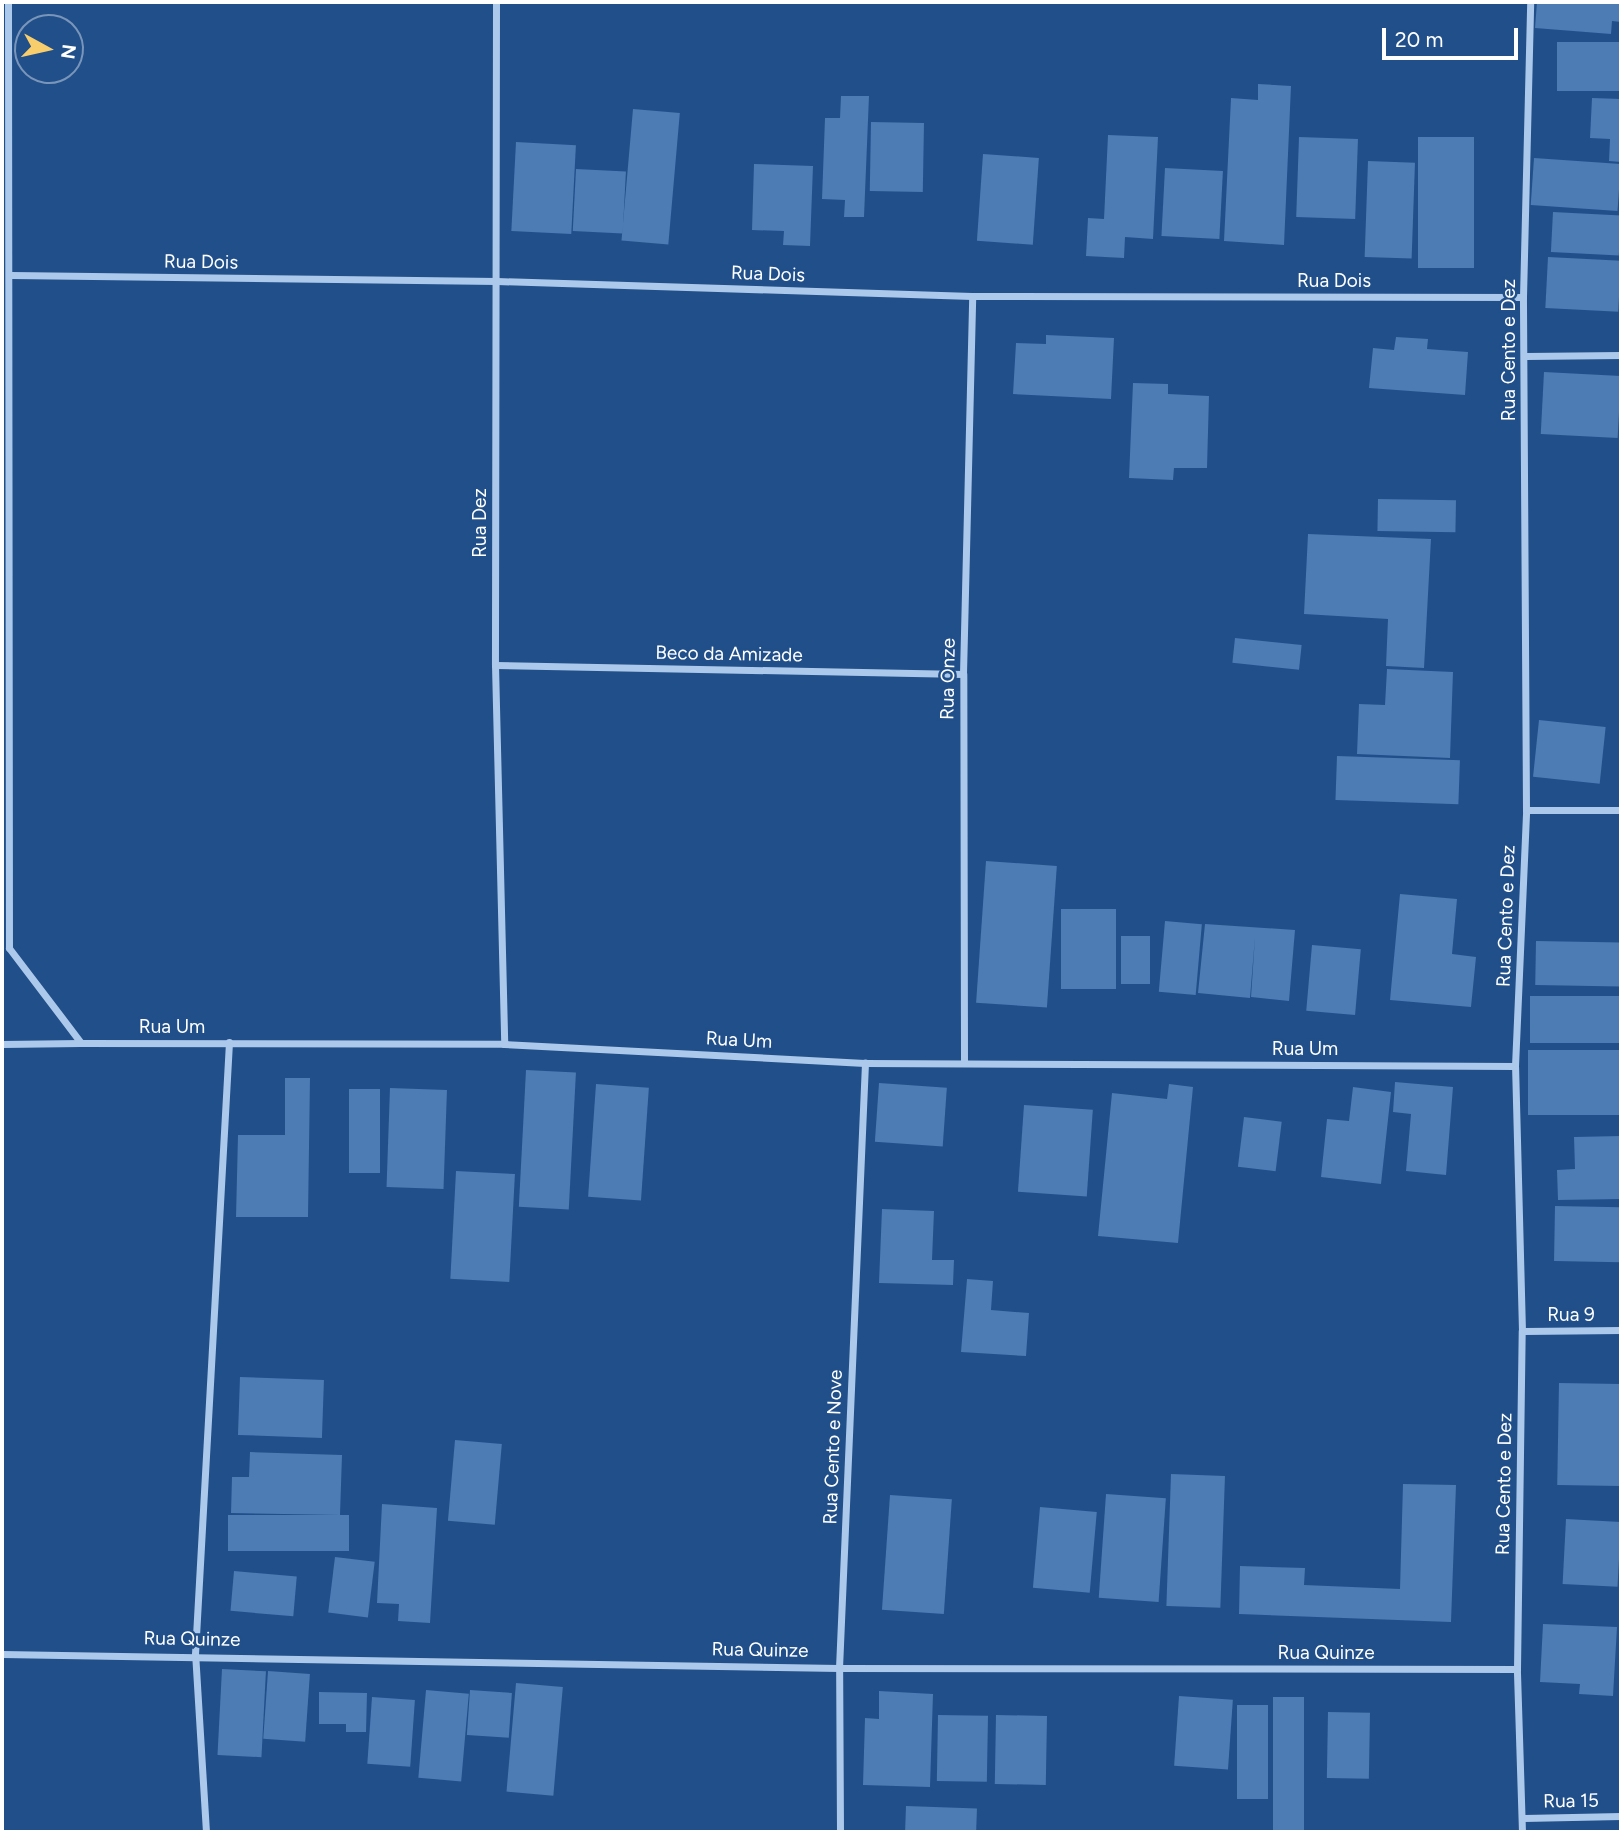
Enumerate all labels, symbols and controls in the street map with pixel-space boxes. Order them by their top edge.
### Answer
north arrow [14,14,84,84]
scale bar [1385,14,1522,58]
text: 20 m [1395,27,1443,52]
text: N [56,43,81,61]
street label: Rua Dois [164,250,238,274]
street label: Rua Dois [731,261,805,287]
street label: Rua Dois [1297,270,1371,292]
street label: Rua Cento e Dez [1498,279,1520,421]
street label: Rua Dez [469,488,491,558]
street label: Rua Onze [936,638,960,720]
street label: Beco da Amizade [655,641,803,667]
street label: Rua Cento e Dez [1492,845,1520,987]
street label: Rua Um [139,1016,205,1038]
street label: Rua Um [705,1027,773,1053]
street label: Rua Um [1272,1038,1338,1060]
street label: Rua 9 [1547,1304,1595,1326]
street label: Rua Cento e Nove [819,1369,847,1525]
street label: Rua Cento e Dez [1491,1413,1517,1555]
street label: Rua Quinze [143,1627,241,1651]
street label: Rua Quinze [711,1638,809,1662]
street label: Rua Quinze [1277,1642,1375,1664]
street label: Rua 15 [1543,1789,1599,1813]

